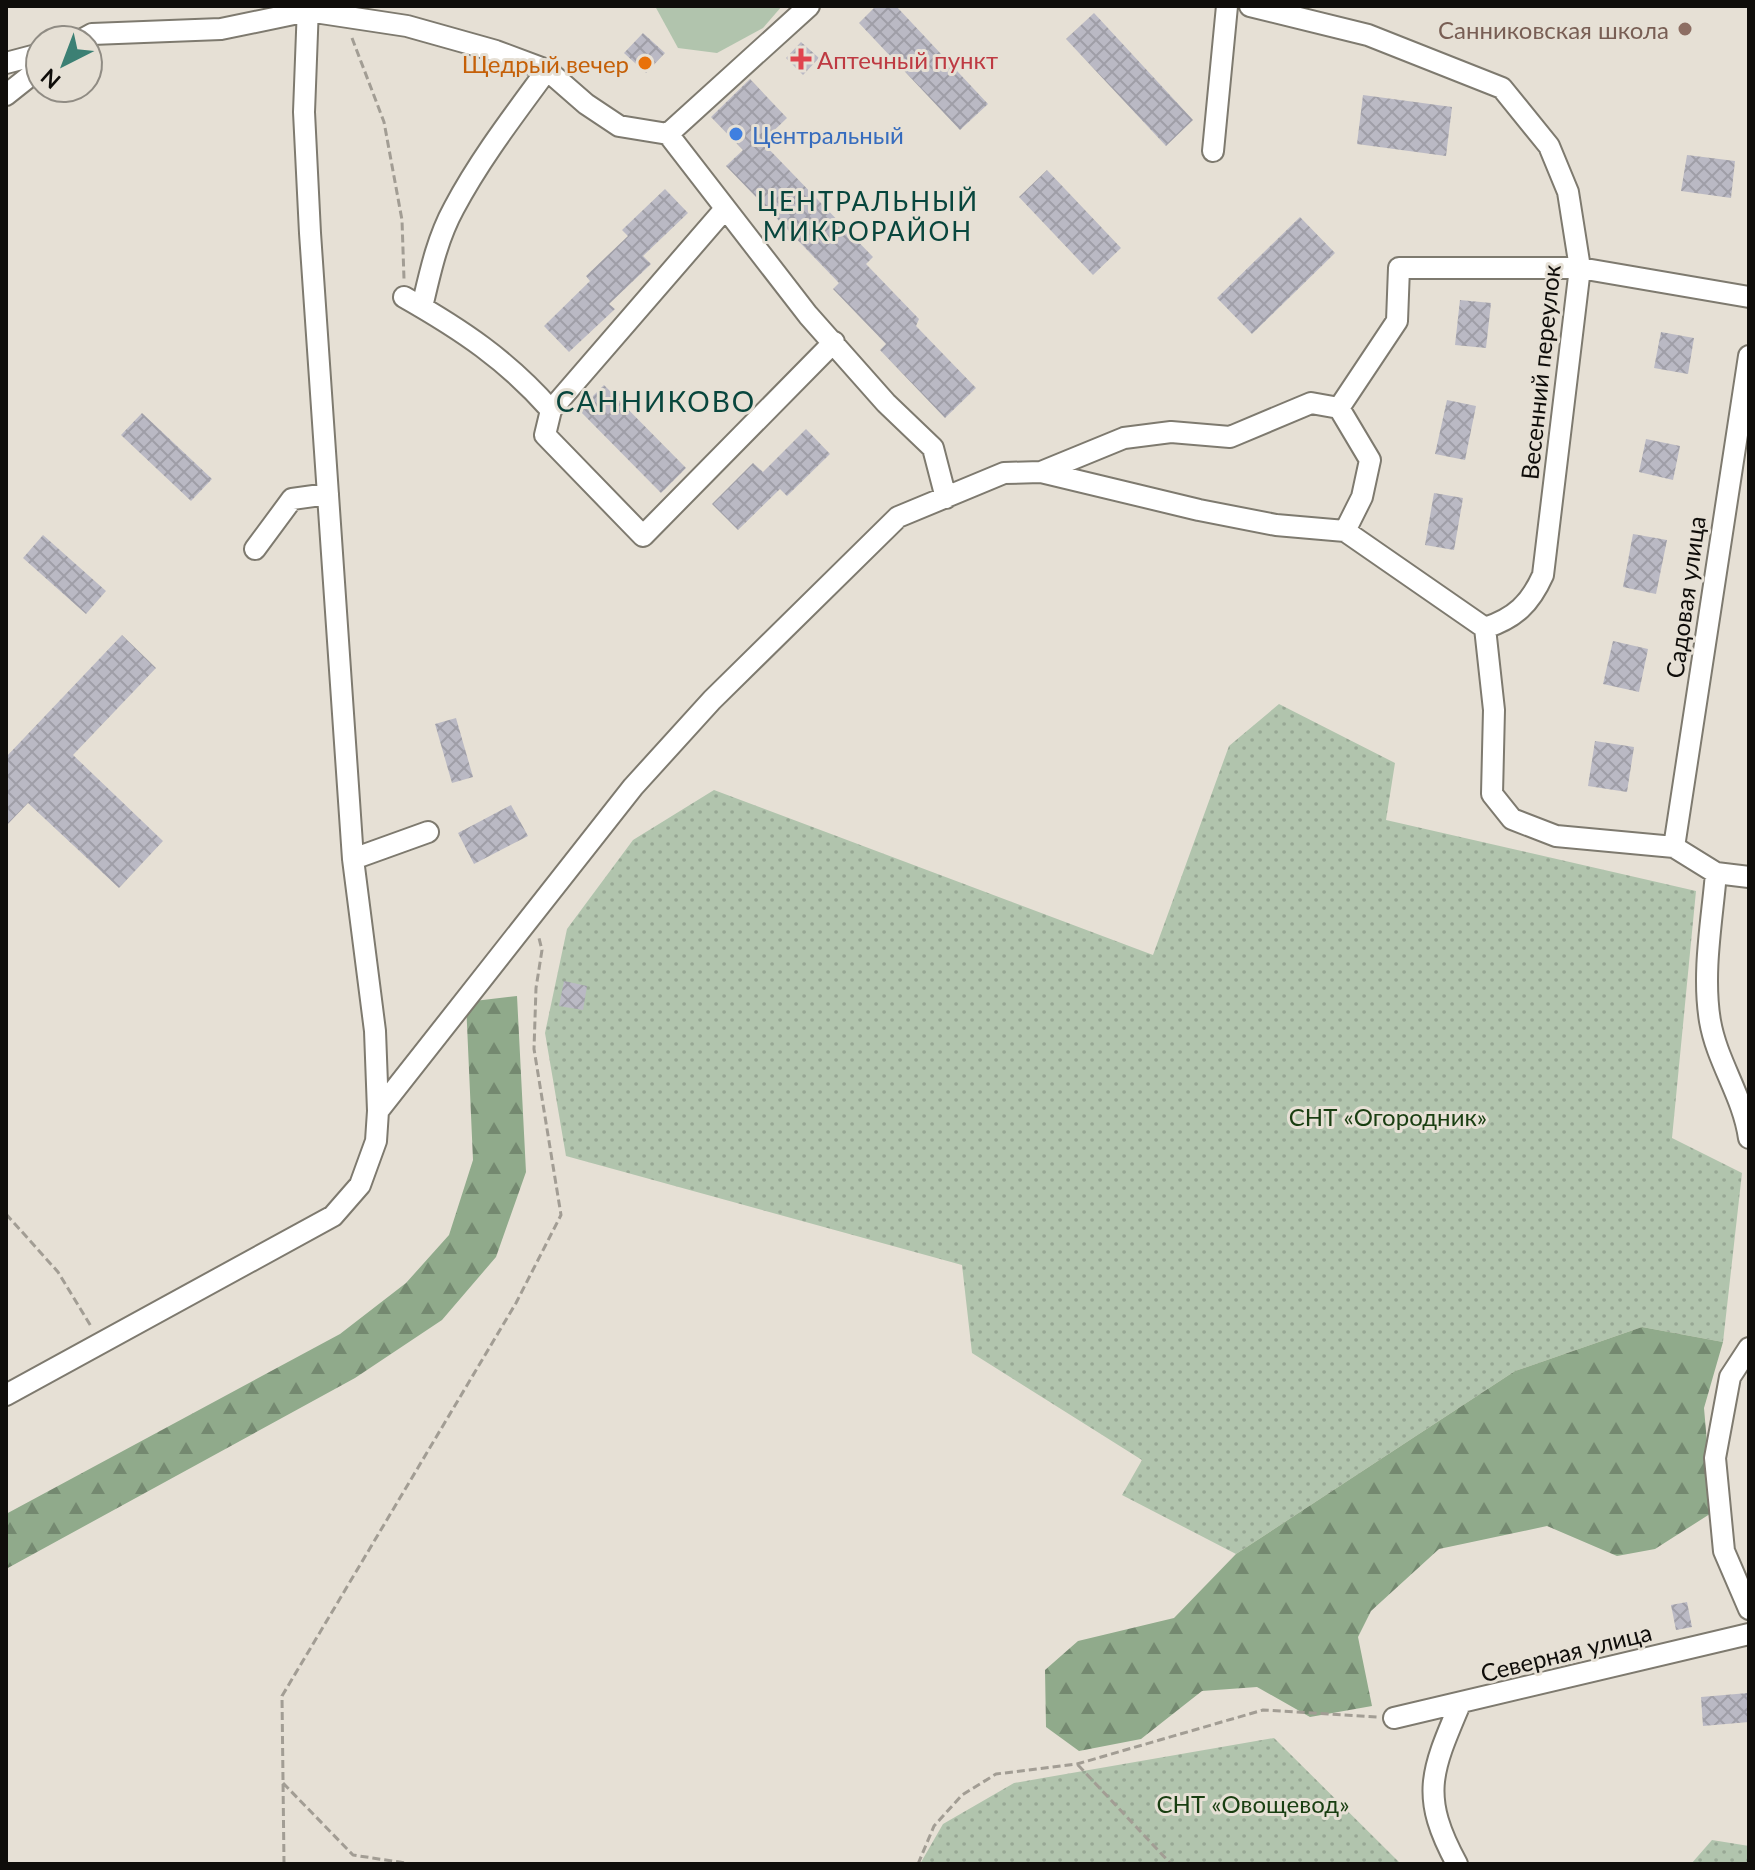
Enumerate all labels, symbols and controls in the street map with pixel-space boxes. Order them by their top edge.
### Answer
place label: Санниковская школа [1438,15,1669,44]
marker: Санниковская школа [1676,20,1694,38]
north arrow [24,24,104,104]
place label: Аптечный пункт [817,45,998,74]
place label: Щедрый вечер [462,49,629,78]
marker: Аптечный пункт [792,50,810,68]
marker: Щедрый вечер [636,54,654,72]
text: N [35,64,66,95]
place label: Центральный [752,120,904,149]
marker: Центральный [727,125,745,143]
district label: ЦЕНТРАЛЬНЫЙ МИКРОРАЙОН [757,185,979,247]
street label: Весенний переулок [1514,262,1566,481]
district label: САННИКОВО [556,384,756,418]
street label: Садовая улица [1659,514,1711,680]
park label: СНТ «Огородник» [1289,1102,1487,1131]
street label: Северная улица [1477,1617,1655,1687]
park label: СНТ «Овощевод» [1157,1789,1349,1818]

